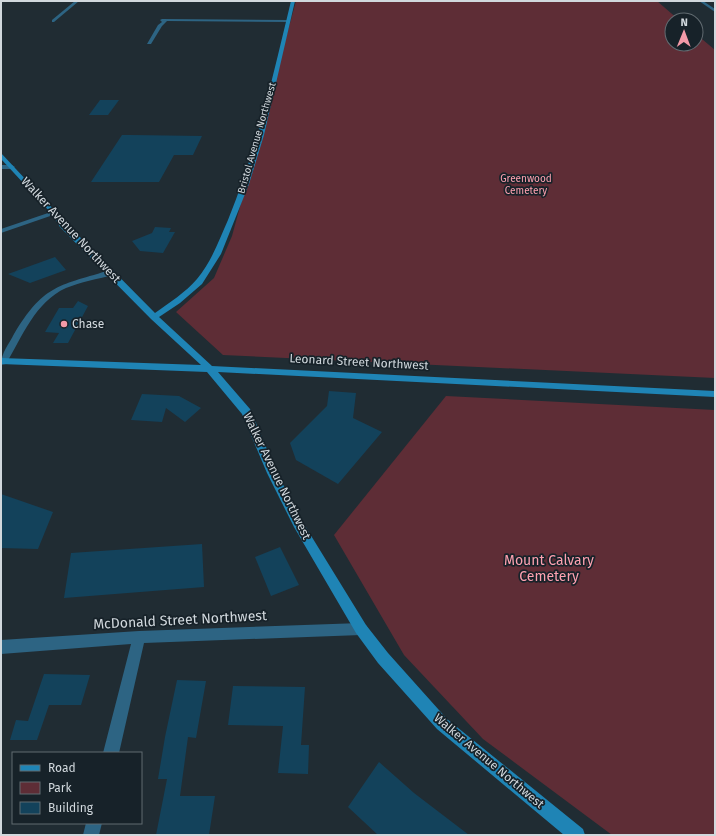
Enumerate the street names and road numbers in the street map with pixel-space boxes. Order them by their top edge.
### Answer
street label: Bristol Avenue Northwest [235,81,279,195]
street label: Walker Avenue Northwest [18,174,124,286]
street label: Leonard Street Northwest [289,351,430,373]
street label: Walker Avenue Northwest [240,410,314,542]
street label: McDonald Street Northwest [93,607,268,633]
street label: Walker Avenue Northwest [431,711,547,812]

